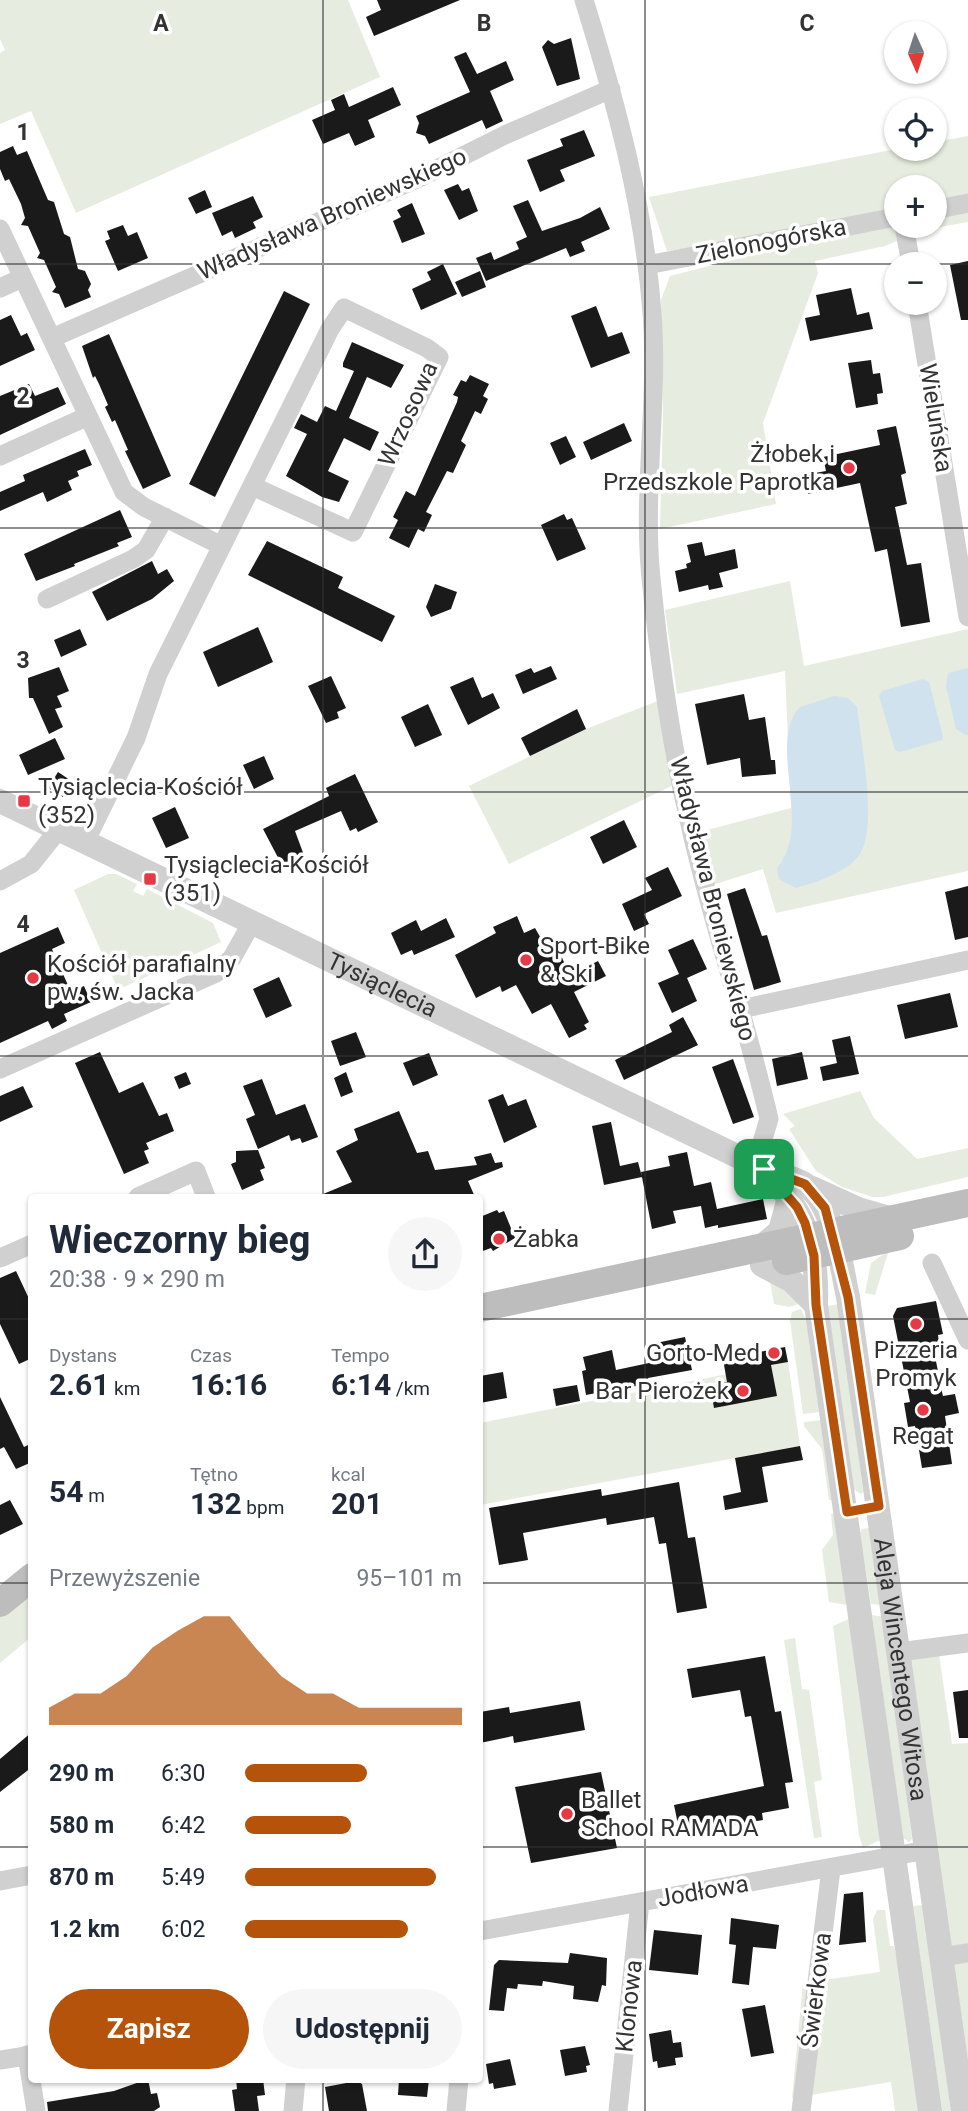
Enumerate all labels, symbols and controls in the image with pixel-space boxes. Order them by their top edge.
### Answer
text: A [153,10,169,37]
text: B [477,10,491,37]
text: C [799,10,815,37]
north arrow [884,21,947,84]
map controls [884,21,947,315]
button: locate [884,98,947,161]
text: 1 [16,119,30,146]
street label: Władysława Broniewskiego [193,142,471,286]
button: + [884,175,947,238]
street label: Zielonogórska [694,213,848,269]
button: − [884,252,947,315]
street label: Wrzosowa [372,357,444,471]
street label: Wieluńska [914,362,958,474]
text: 2 [16,383,30,410]
place label: Żłobek i Przedszkole Paprotka [603,440,835,496]
marker: Żłobek i Przedszkole Paprotka [841,460,857,476]
text: 3 [16,647,30,674]
street label: Władysława Broniewskiego [664,754,762,1044]
place label: Tysiąclecia-Kościół (352) [38,773,243,829]
marker: Tysiąclecia-Kościół (352) [16,793,32,809]
place label: Tysiąclecia-Kościół (351) [164,851,369,907]
marker: Tysiąclecia-Kościół (351) [142,871,158,887]
text: 4 [16,911,30,938]
place label: Sport-Bike & Ski [540,932,650,988]
street label: Tysiąclecia [322,947,442,1023]
place label: Kościół parafialny pw. św. Jacka [47,950,237,1006]
marker: Sport-Bike & Ski [518,952,534,968]
marker: Kościół parafialny pw. św. Jacka [25,970,41,986]
pin [734,1139,794,1199]
icon: arrive [745,1150,783,1188]
button: share [388,1217,462,1291]
text: Wieczorny bieg [49,1218,311,1262]
place label: Żabka [513,1225,579,1253]
marker: Żabka [491,1231,507,1247]
text: 20:38 · 9 × 290 m [49,1266,225,1293]
marker: Pizzeria Promyk [908,1316,924,1332]
place label: Pizzeria Promyk [874,1336,958,1392]
place label: Gorto-Med [646,1339,760,1367]
text: Dystans [49,1344,117,1367]
text: Czas [190,1344,232,1367]
text: Tempo [331,1344,390,1367]
marker: Gorto-Med [766,1345,782,1361]
text: 2.61 [49,1367,109,1402]
text: 16:16 [190,1367,267,1402]
text: 6:14 [331,1367,391,1402]
text: km [109,1377,140,1400]
text: /km [391,1377,430,1400]
place label: Bar Pierożek [595,1377,730,1405]
marker: Bar Pierożek [735,1383,751,1399]
marker: Regat [915,1402,931,1418]
place label: Regat [892,1422,954,1450]
text: Tętno [190,1463,238,1486]
text: kcal [331,1463,365,1486]
text: 54 [49,1474,83,1509]
text: m [83,1484,105,1507]
text: 132 [190,1486,242,1521]
text: 201 [331,1486,383,1521]
text: bpm [242,1496,284,1519]
street label: Aleja Wincentego Witosa [868,1536,933,1803]
text: Przewyższenie [49,1565,200,1592]
text: 95–101 m [356,1565,462,1592]
text: 290 m [49,1760,114,1787]
text: 6:30 [161,1760,205,1787]
place label: Ballet School RAMADA [581,1786,759,1842]
marker: Ballet School RAMADA [559,1806,575,1822]
text: 580 m [49,1812,114,1839]
text: 6:42 [161,1812,205,1839]
text: 870 m [49,1864,114,1891]
text: 5:49 [161,1864,205,1891]
street label: Jodłowa [655,1869,751,1913]
text: 1.2 km [49,1916,120,1943]
text: 6:02 [161,1916,205,1943]
street label: Świerkowa [795,1931,837,2049]
street label: Klonowa [610,1958,648,2054]
button: Zapisz [49,1989,249,2069]
button: Udostępnij [263,1989,462,2069]

